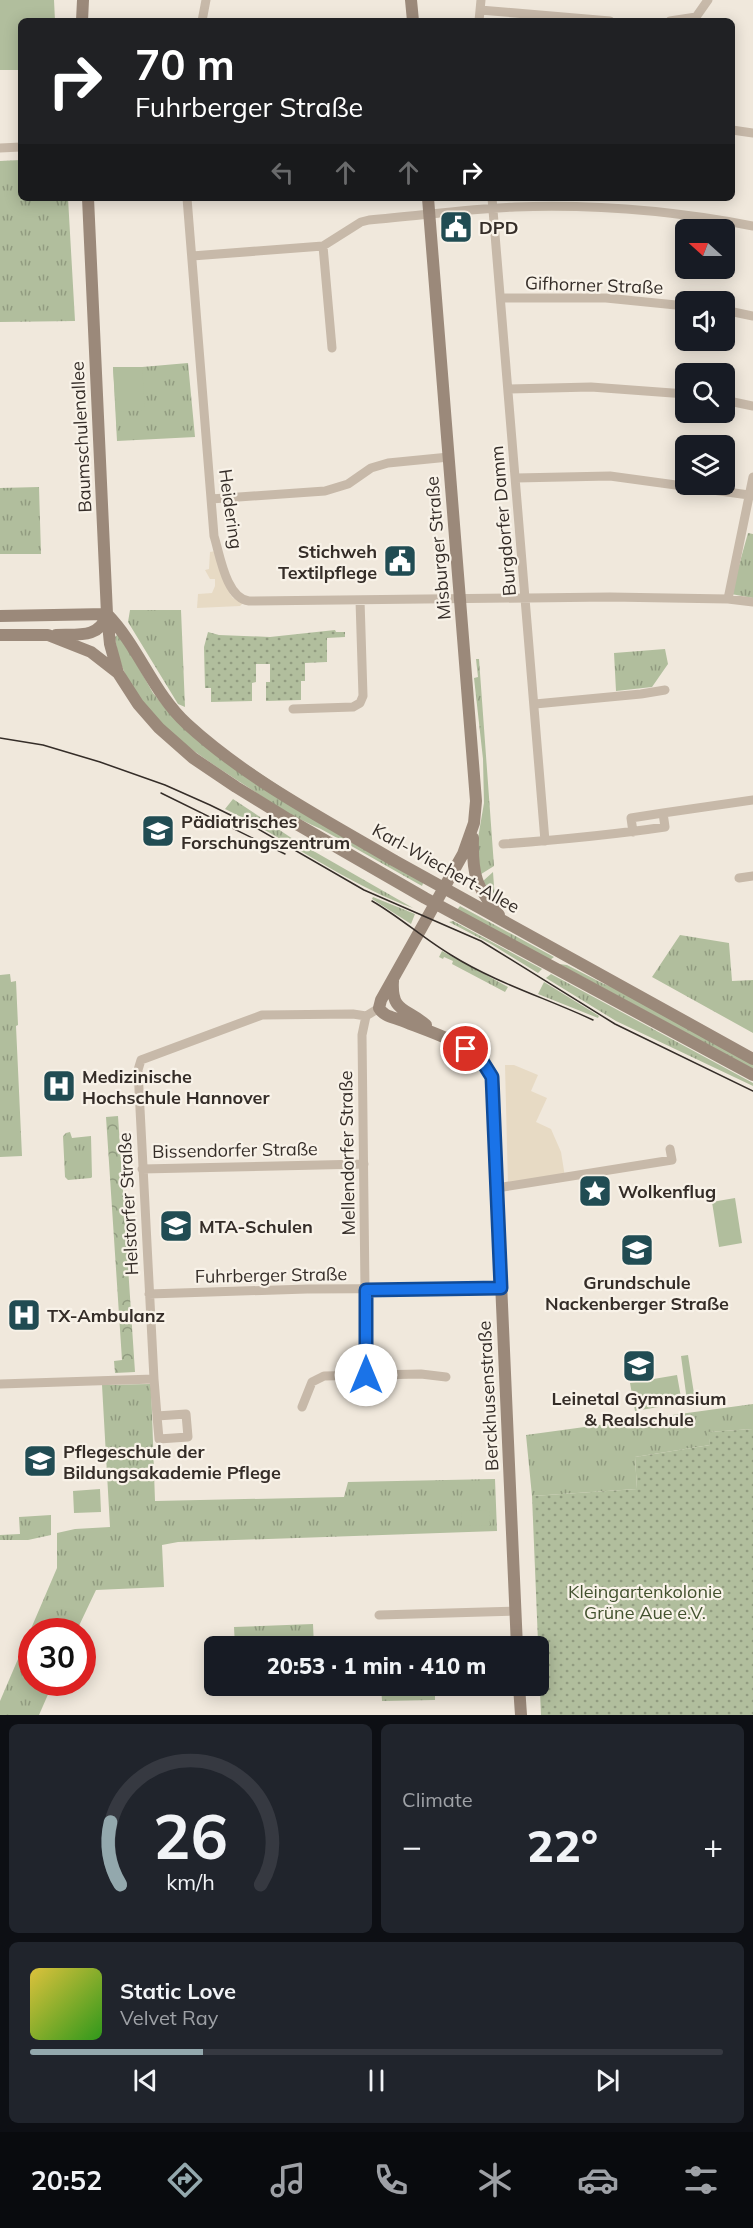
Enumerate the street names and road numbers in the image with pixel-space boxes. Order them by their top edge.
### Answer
street label: Gifhorner Straße [524,271,664,299]
street label: Baumschulenallee [66,361,96,513]
street label: Burgdorfer Damm [485,445,521,597]
street label: Heidering [214,467,248,551]
street label: Misburger Straße [420,475,456,621]
street label: Karl-Wiechert-Allee [368,818,524,918]
street label: Mellendorfer Straße [334,1070,360,1236]
street label: Helstorfer Straße [113,1132,143,1276]
street label: Bissendorfer Straße [152,1137,318,1163]
street label: Fuhrberger Straße [195,1262,347,1288]
street label: Berckhusenstraße [473,1320,503,1472]

